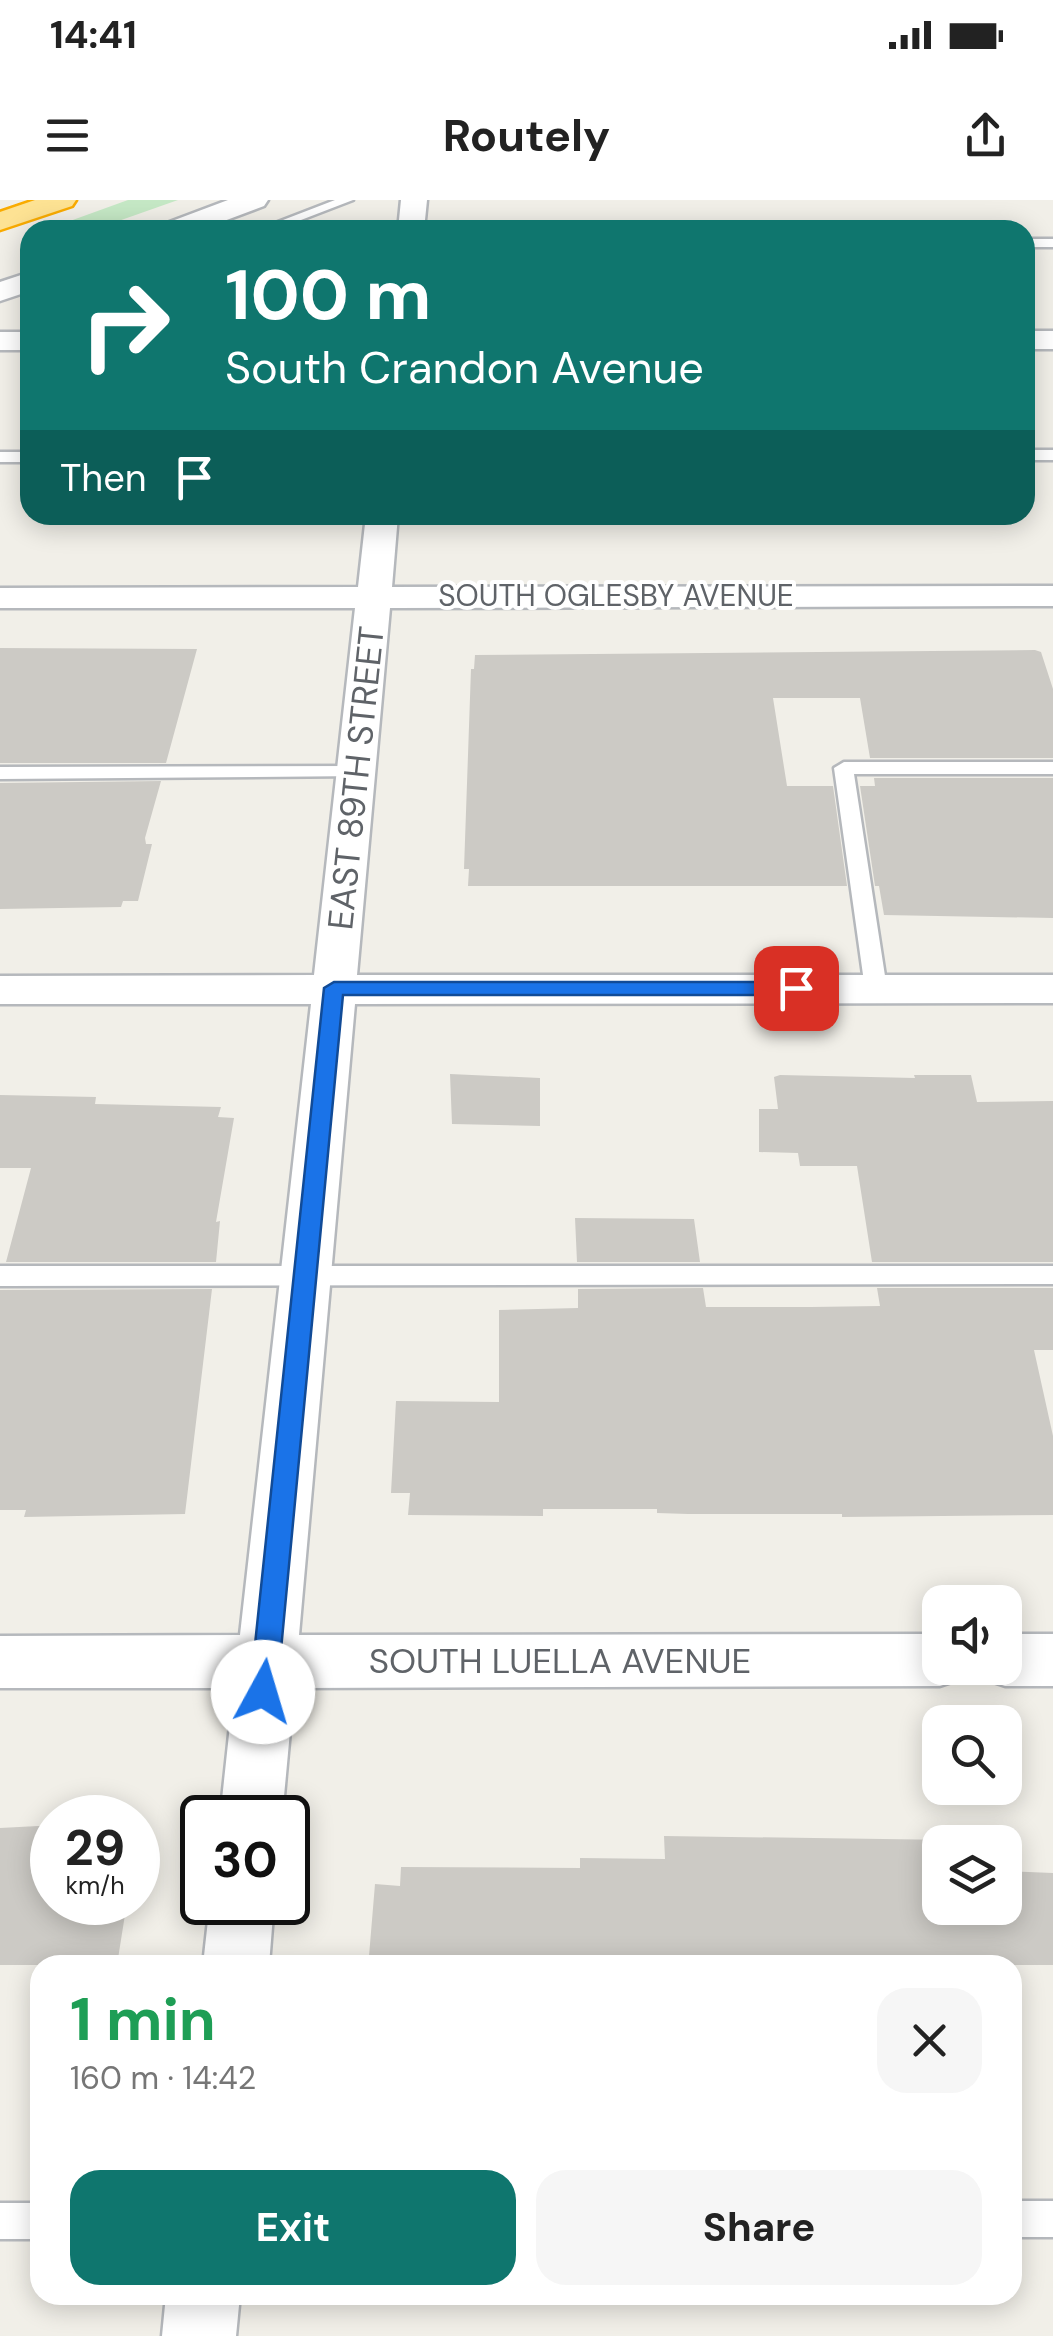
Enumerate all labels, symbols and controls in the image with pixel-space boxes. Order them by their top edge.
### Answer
text: 14:41 [50,10,137,60]
text: Routely [443,106,610,165]
icon: menu [40,108,95,163]
icon: share [958,108,1013,163]
text: 100 m [225,250,431,341]
icon: right [60,260,190,390]
text: South Crandon Avenue [225,338,704,397]
icon: arrive [167,450,222,505]
text: Then [60,453,147,503]
street label: SOUTH OGLESBY AVENUE [438,576,794,615]
street label: EAST 89TH STREET [317,624,395,932]
pin [754,946,839,1031]
icon: arrive [769,961,824,1016]
map controls [922,1585,1022,1925]
button: sound [922,1585,1022,1685]
street label: SOUTH LUELLA AVENUE [369,1638,751,1684]
position arrow [211,1640,315,1744]
button: search [922,1705,1022,1805]
speed limit sign: 30 [180,1795,310,1925]
text: 29 [65,1815,125,1881]
button: layers [922,1825,1022,1925]
text: km/h [65,1869,125,1902]
text: 1 min [70,1980,216,2059]
button: close [877,1988,982,2093]
text: 160 m · 14:42 [70,2057,256,2099]
button: Exit [70,2170,516,2285]
button: Share [536,2170,982,2285]

